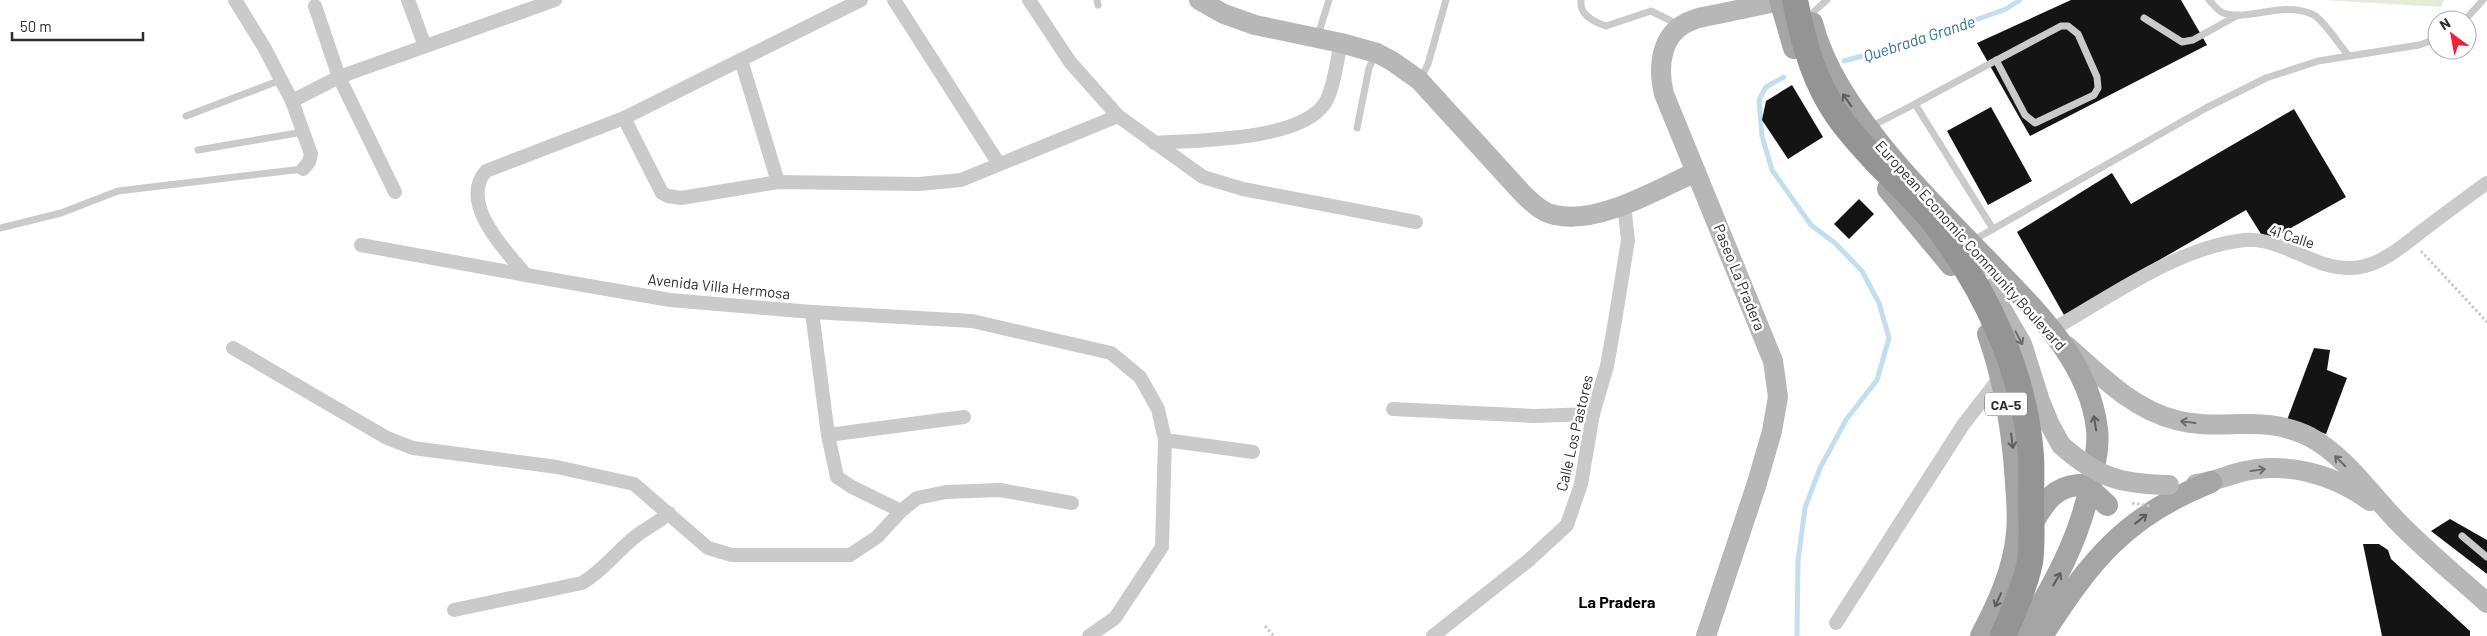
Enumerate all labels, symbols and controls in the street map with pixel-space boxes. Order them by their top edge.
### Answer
scale bar [12,10,144,42]
north arrow [2427,10,2477,60]
water label: Quebrada Grande [1861,11,1977,65]
text: N [2436,14,2453,33]
text: 50 m [20,17,52,35]
one-way arrow [1842,93,1852,107]
street label: European Economic Community Boulevard [1872,136,2070,354]
street label: 41 Calle [2267,220,2317,252]
street label: Paseo La Pradera [1710,221,1770,333]
street label: Avenida Villa Hermosa [647,270,791,302]
one-way arrow [2014,330,2024,345]
street label: Calle Los Pastores [1552,373,1596,493]
road number: CA-5 [1985,392,2027,416]
one-way arrow [2090,416,2100,432]
one-way arrow [2181,417,2197,427]
one-way arrow [2007,432,2017,448]
one-way arrow [2335,455,2347,467]
one-way arrow [2249,465,2265,475]
one-way arrow [2134,514,2147,525]
one-way arrow [2052,572,2062,586]
district label: La Pradera [1578,592,1656,611]
one-way arrow [1993,592,2003,607]

